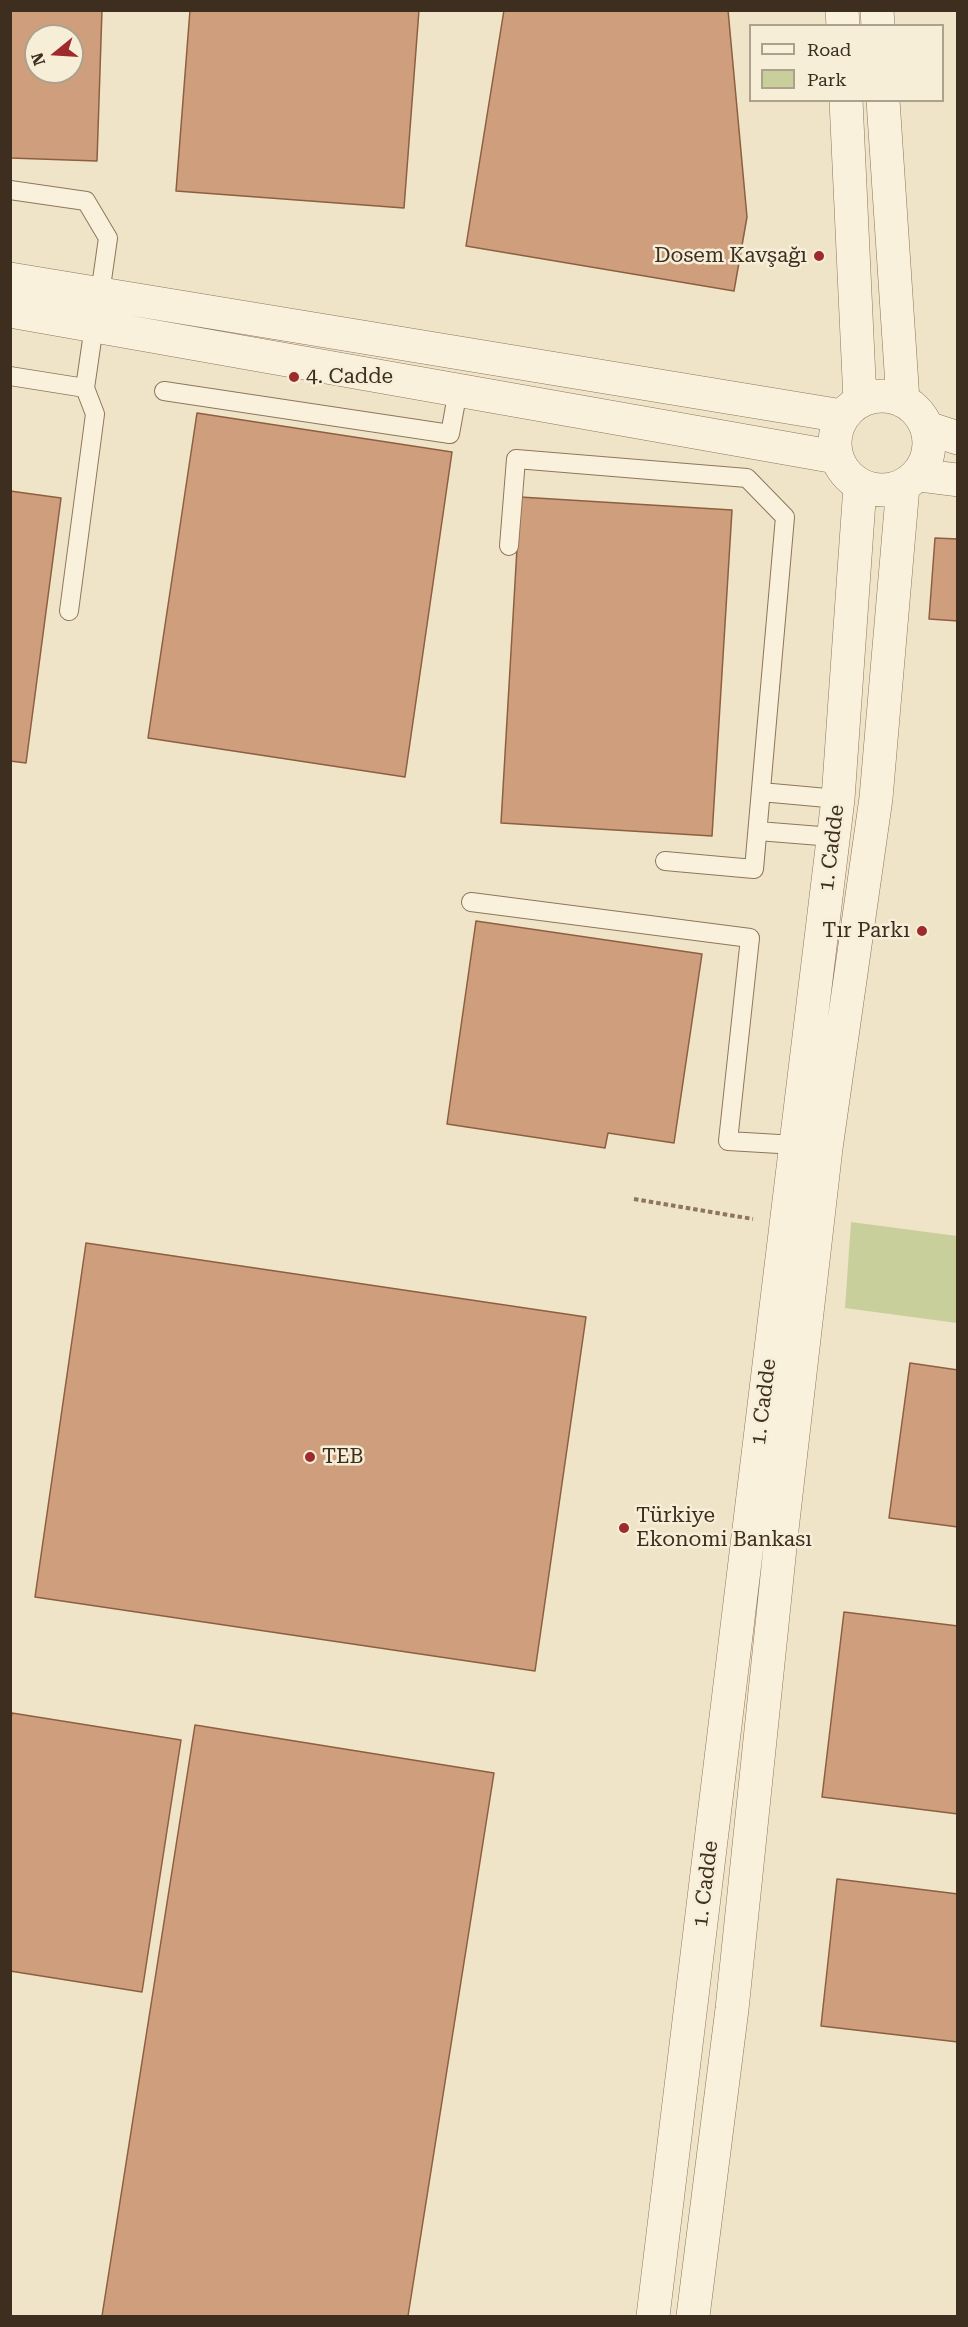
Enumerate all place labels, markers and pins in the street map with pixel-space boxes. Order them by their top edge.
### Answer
place label: Dosem Kavşağı [654,243,807,269]
marker: Dosem Kavşağı [812,249,826,263]
place label: 4. Cadde [306,364,393,390]
marker: 4. Cadde [287,370,301,384]
place label: Tır Parkı [822,918,910,944]
marker: Tır Parkı [915,924,929,938]
place label: TEB [322,1444,364,1470]
marker: TEB [303,1450,317,1464]
place label: Türkiye Ekonomi Bankası [636,1503,812,1553]
marker: Türkiye Ekonomi Bankası [617,1521,631,1535]

